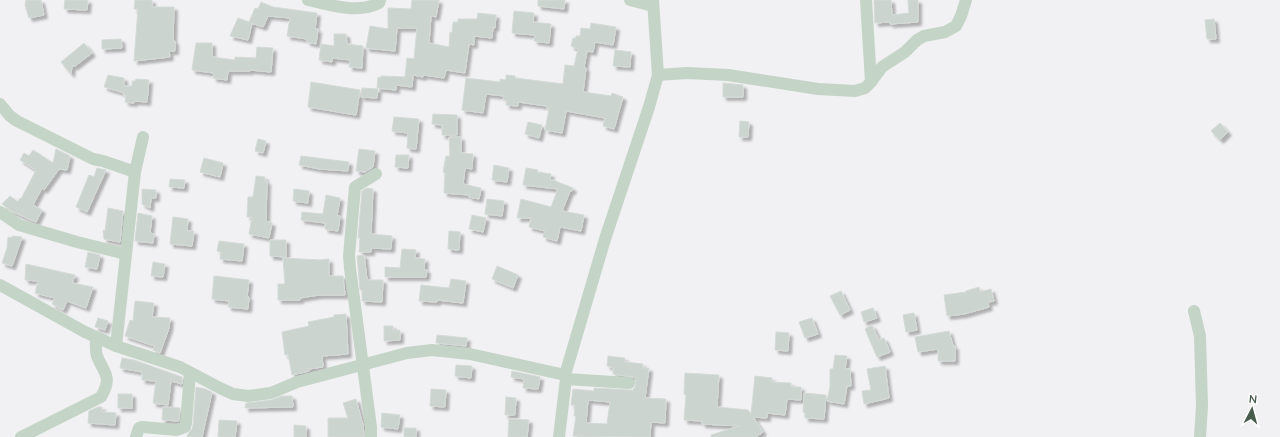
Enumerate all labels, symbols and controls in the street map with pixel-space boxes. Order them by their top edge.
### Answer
north arrow [1232,389,1272,429]
text: N [1248,392,1258,407]

